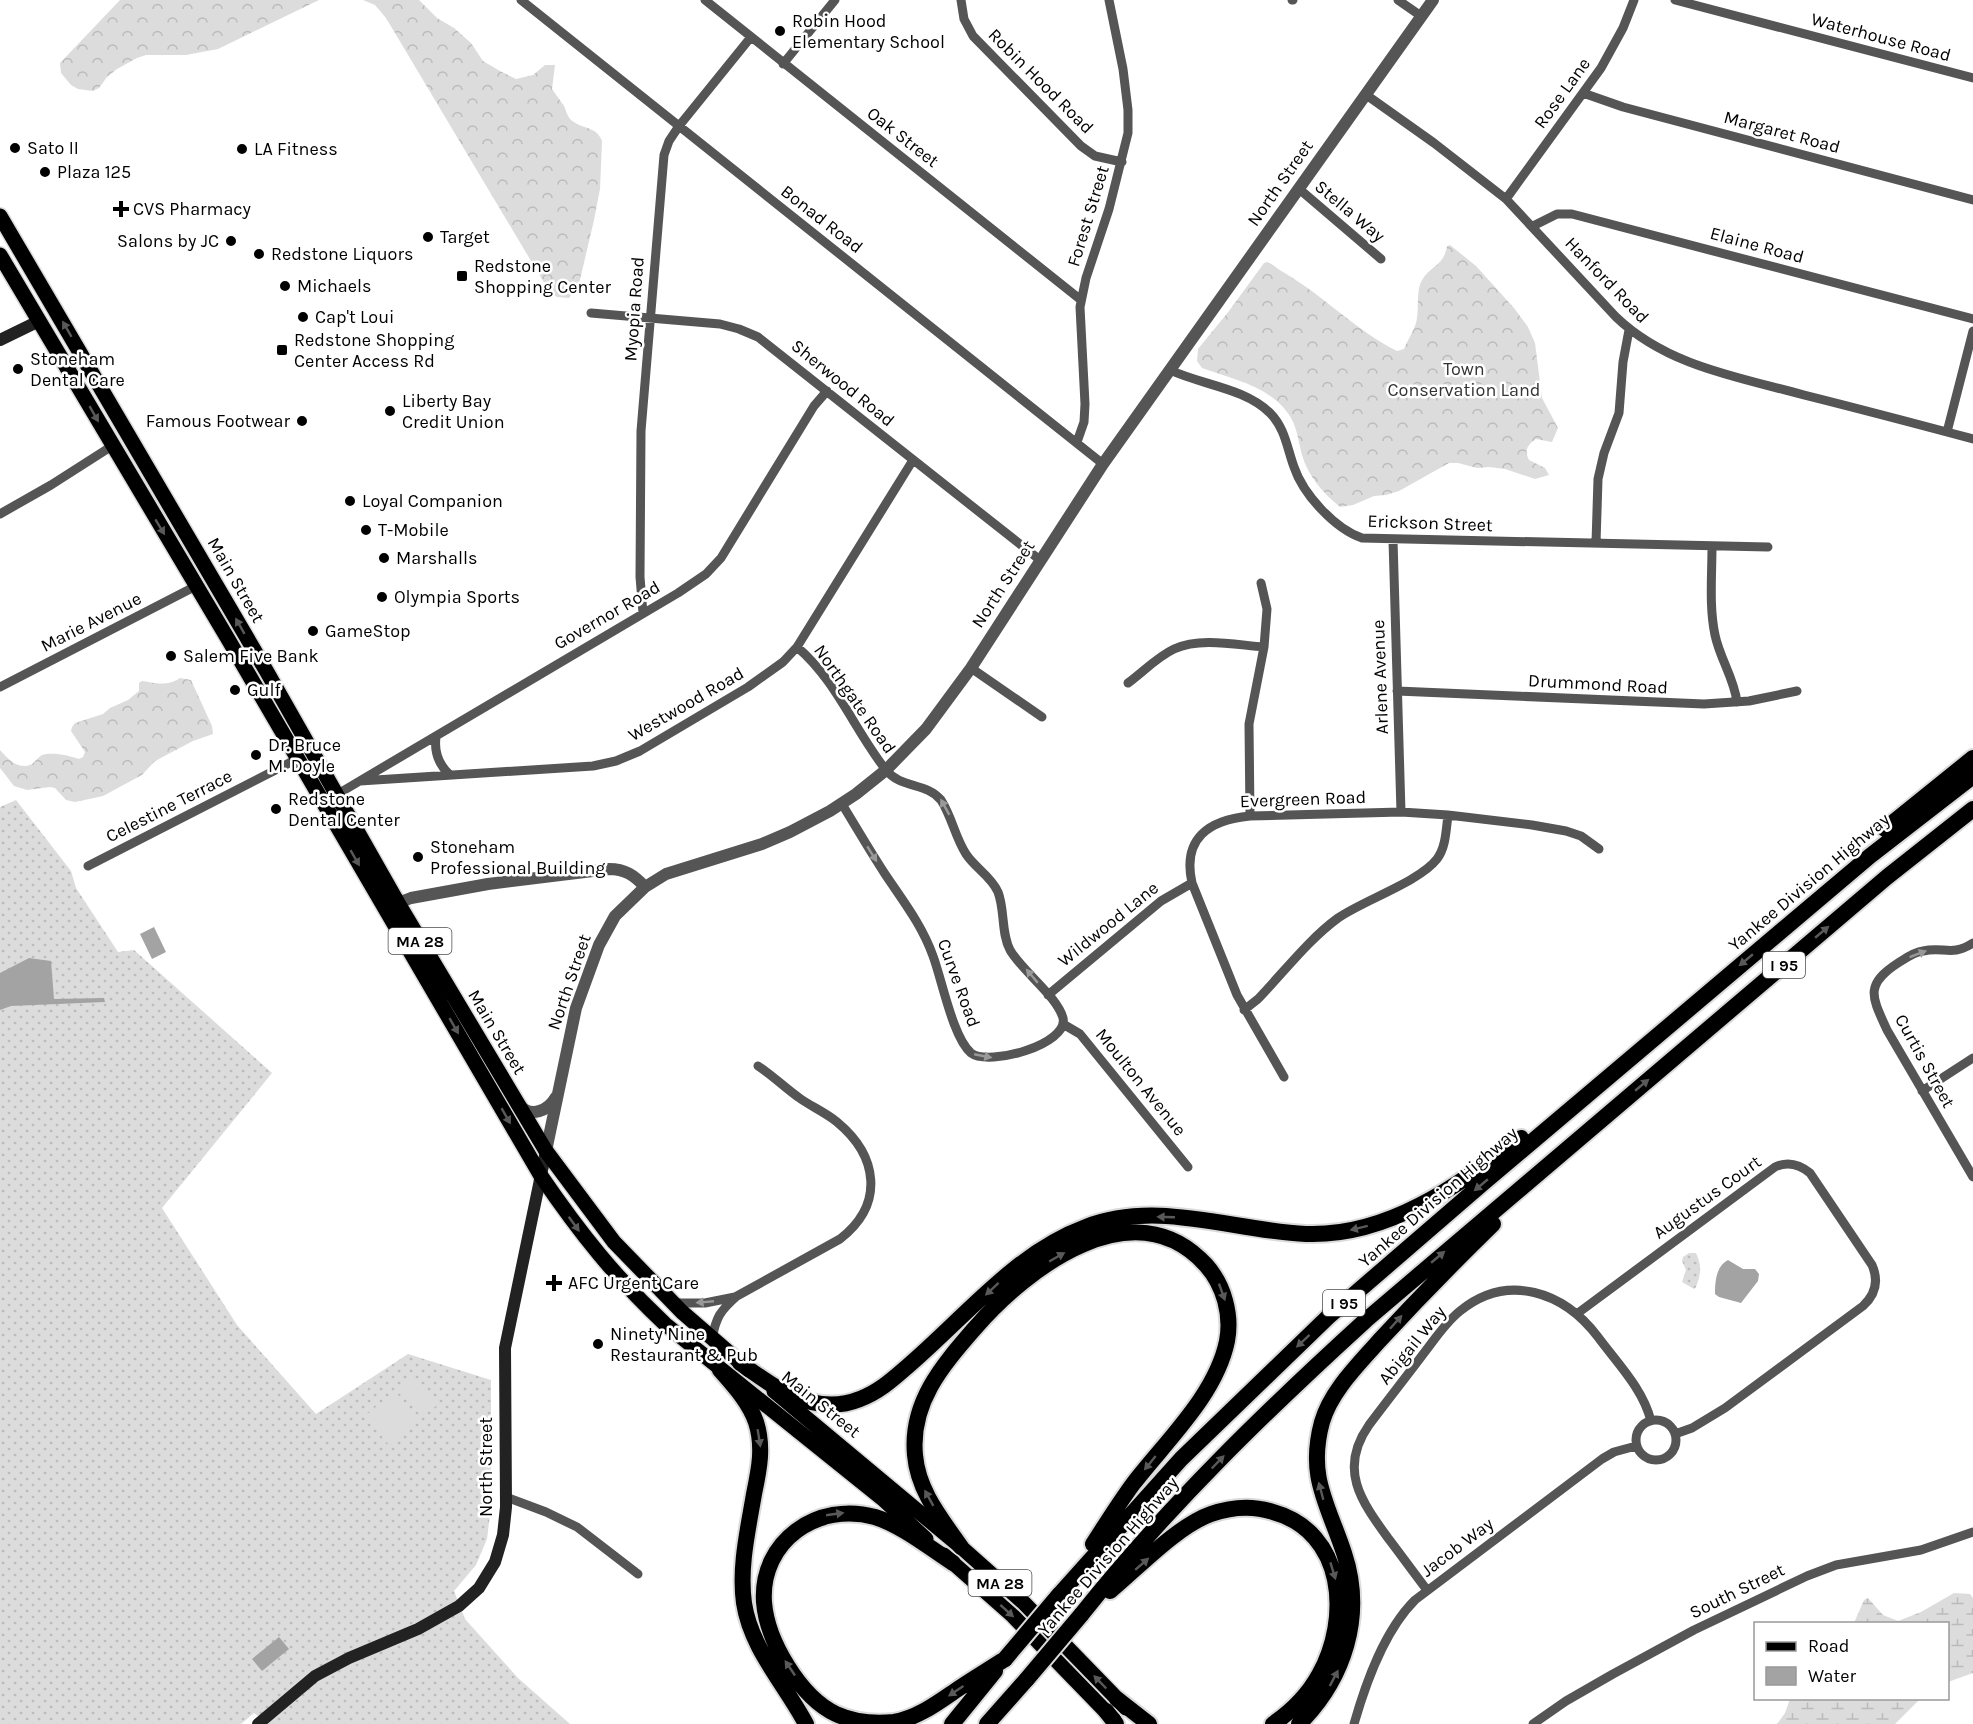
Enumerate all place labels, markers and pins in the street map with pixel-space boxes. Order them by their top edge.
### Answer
place label: Robin Hood Elementary School [792,10,945,53]
marker: Robin Hood Elementary School [773,24,787,38]
place label: Sato II [27,137,79,159]
place label: LA Fitness [254,138,338,160]
marker: Sato II [8,141,22,155]
marker: LA Fitness [235,142,249,156]
place label: Plaza 125 [57,161,131,183]
marker: Plaza 125 [38,165,52,179]
place label: CVS Pharmacy [133,198,252,220]
marker: CVS Pharmacy [114,202,128,216]
place label: Target [440,226,490,248]
place label: Salons by JC [117,230,219,252]
marker: Target [421,230,435,244]
marker: Salons by JC [224,234,238,248]
place label: Redstone Liquors [271,243,413,265]
marker: Redstone Liquors [252,247,266,261]
place label: Redstone Shopping Center [474,255,611,298]
marker: Redstone Shopping Center [455,269,469,283]
place label: Michaels [297,275,371,297]
marker: Michaels [278,279,292,293]
place label: Cap't Loui [315,306,394,328]
marker: Cap't Loui [296,310,310,324]
place label: Redstone Shopping Center Access Rd [294,329,454,372]
marker: Redstone Shopping Center Access Rd [275,343,289,357]
place label: Stoneham Dental Care [30,348,125,391]
marker: Stoneham Dental Care [11,362,25,376]
place label: Liberty Bay Credit Union [402,390,505,433]
marker: Liberty Bay Credit Union [383,404,397,418]
place label: Famous Footwear [146,410,290,432]
marker: Famous Footwear [295,414,309,428]
place label: Loyal Companion [362,490,503,512]
marker: Loyal Companion [343,494,357,508]
place label: T-Mobile [378,519,449,541]
marker: T-Mobile [359,523,373,537]
place label: Marshalls [396,547,477,569]
marker: Marshalls [377,551,391,565]
place label: Olympia Sports [394,586,520,608]
marker: Olympia Sports [375,590,389,604]
place label: GameStop [325,620,411,642]
marker: GameStop [306,624,320,638]
place label: Salem Five Bank [183,645,319,667]
marker: Salem Five Bank [164,649,178,663]
place label: Gulf [247,679,282,701]
marker: Gulf [228,683,242,697]
place label: Dr. Bruce M. Doyle [268,734,341,777]
marker: Dr. Bruce M. Doyle [249,748,263,762]
place label: Redstone Dental Center [288,788,400,831]
marker: Redstone Dental Center [269,802,283,816]
place label: Stoneham Professional Building [430,836,605,879]
marker: Stoneham Professional Building [411,850,425,864]
place label: AFC Urgent Care [568,1272,699,1294]
marker: AFC Urgent Care [545,1274,563,1292]
place label: Ninety Nine Restaurant & Pub [610,1323,758,1366]
marker: Ninety Nine Restaurant & Pub [591,1337,605,1351]

